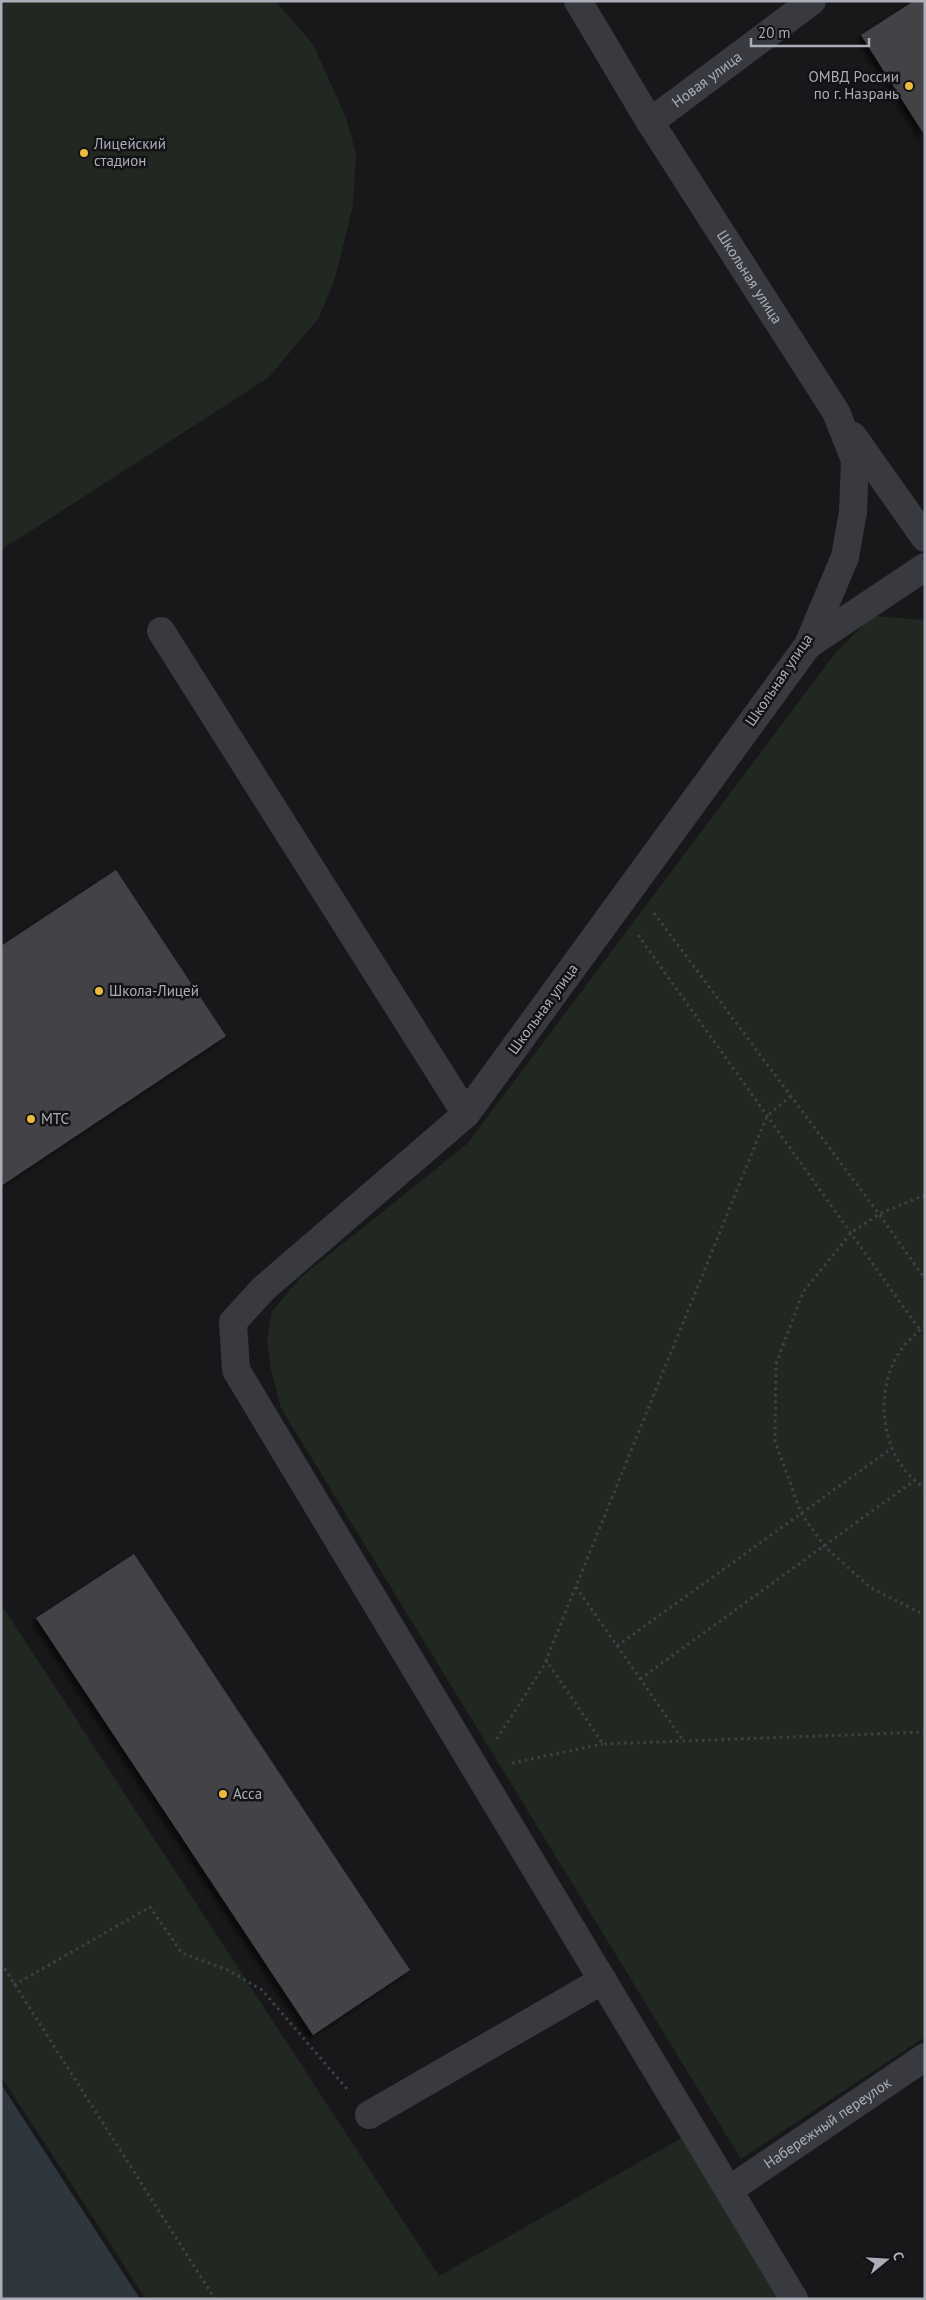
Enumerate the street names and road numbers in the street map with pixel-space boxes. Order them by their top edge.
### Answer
street label: Новая улица [668,47,745,111]
street label: Школьная улица [713,226,787,327]
street label: Школьная улица [741,630,817,730]
street label: Школьная улица [503,960,582,1058]
street label: Набережный переулок [760,2072,895,2173]

